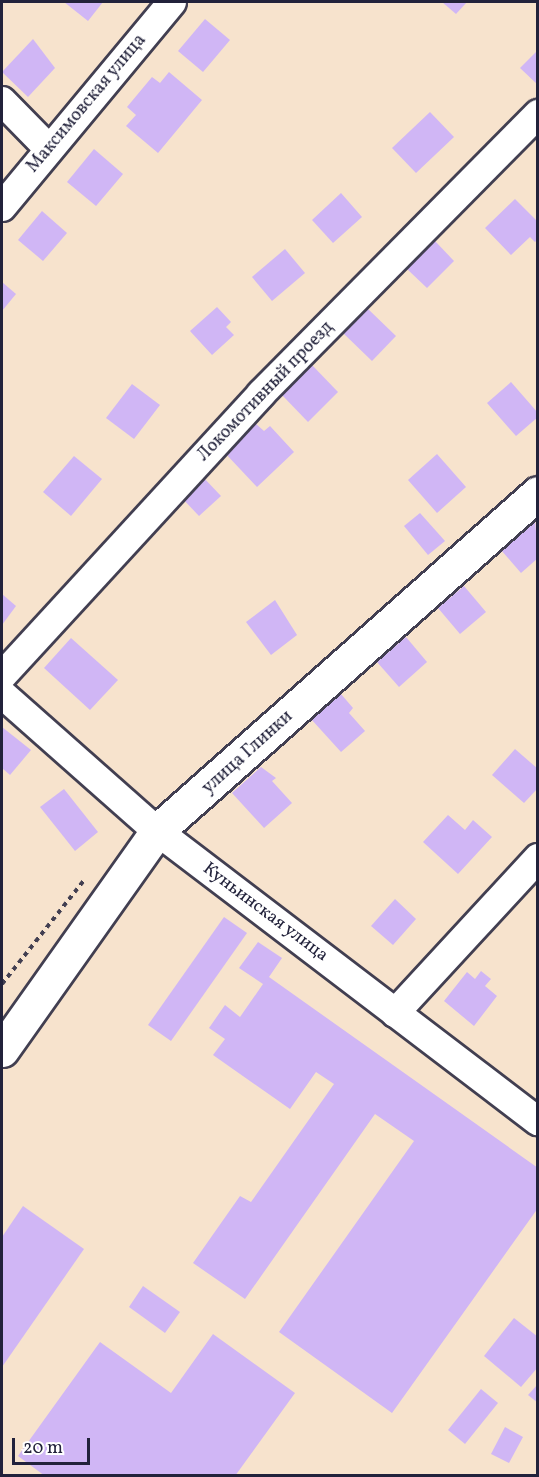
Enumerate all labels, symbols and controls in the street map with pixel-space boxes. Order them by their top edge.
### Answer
street label: Максимовская улица [23,30,151,178]
street label: Локомотивный проезд [193,317,339,467]
street label: улица Глинки [198,707,298,799]
street label: Куньинская улица [198,859,332,967]
scale bar [15,1426,93,1464]
text: 20 m [23,1436,63,1461]

